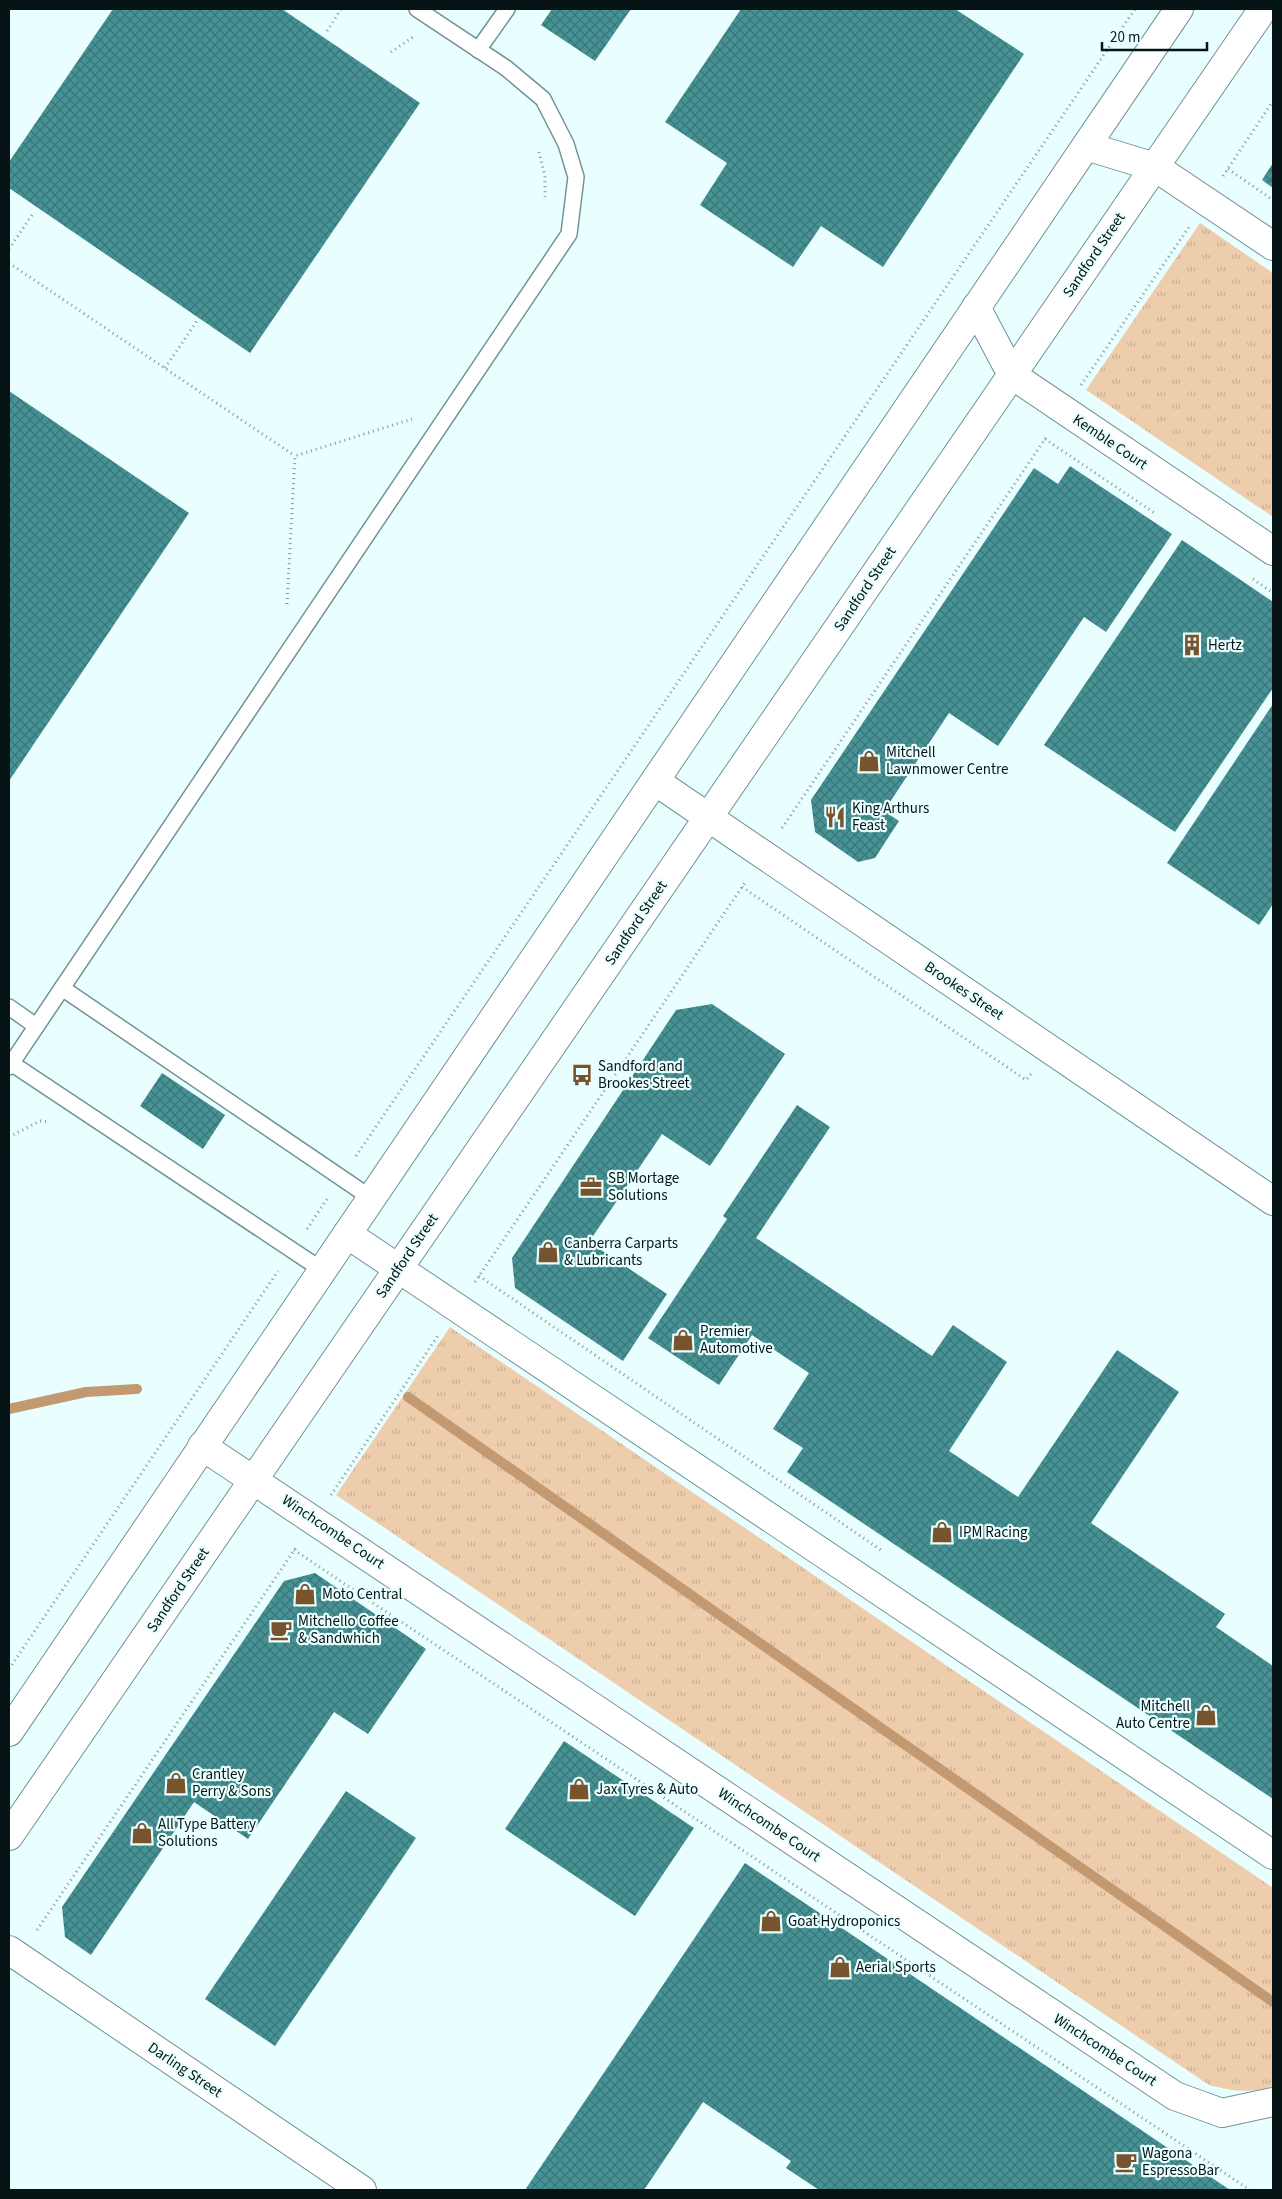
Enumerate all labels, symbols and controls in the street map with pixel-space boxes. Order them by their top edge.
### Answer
scale bar [1102,20,1207,52]
text: 20 m [1110,27,1140,48]
street label: Sandford Street [1058,208,1130,302]
street label: Kemble Court [1068,409,1152,475]
street label: Sandford Street [829,542,901,636]
building icon: Hertz [1179,632,1205,658]
place label: Hertz [1208,635,1242,656]
place label: Mitchell Lawnmower Centre [886,742,1009,780]
shop icon: Mitchell Lawnmower Centre [856,748,882,774]
place label: King Arthurs Feast [852,798,929,836]
restaurant icon: King Arthurs Feast [822,804,848,830]
street label: Sandford Street [600,876,672,970]
street label: Brookes Street [920,957,1008,1025]
place label: Sandford and Brookes Street [598,1056,690,1094]
bus stop icon: Sandford and Brookes Street [569,1062,595,1088]
place label: SB Mortage Solutions [608,1168,679,1206]
office icon: SB Mortage Solutions [578,1174,604,1200]
street label: Sandford Street [371,1209,443,1303]
place label: Canberra Carparts & Lubricants [564,1233,678,1271]
shop icon: Canberra Carparts & Lubricants [535,1239,561,1265]
place label: Premier Automotive [700,1321,773,1359]
shop icon: Premier Automotive [670,1327,696,1353]
street label: Winchcombe Court [278,1490,388,1574]
shop icon: IPM Racing [929,1519,955,1545]
place label: IPM Racing [959,1522,1028,1543]
street label: Sandford Street [142,1543,214,1637]
shop icon: Moto Central [292,1581,318,1607]
place label: Moto Central [322,1584,402,1605]
place label: Mitchello Coffee & Sandwhich [298,1611,399,1649]
cafe icon: Mitchello Coffee & Sandwhich [268,1617,294,1643]
place label: Mitchell Auto Centre [1116,1696,1190,1734]
shop icon: Mitchell Auto Centre [1193,1702,1219,1728]
place label: Crantley Perry & Sons [192,1764,271,1802]
shop icon: Crantley Perry & Sons [163,1770,189,1796]
shop icon: Jax Tyres & Auto [566,1776,592,1802]
place label: Jax Tyres & Auto [596,1779,698,1800]
street label: Winchcombe Court [714,1783,824,1867]
place label: All Type Battery Solutions [158,1814,256,1852]
shop icon: All Type Battery Solutions [129,1820,155,1846]
shop icon: Goat Hydroponics [758,1908,784,1934]
place label: Goat Hydroponics [788,1911,900,1932]
shop icon: Aerial Sports [827,1954,853,1980]
place label: Aerial Sports [856,1957,936,1978]
street label: Winchcombe Court [1049,2009,1161,2091]
street label: Darling Street [144,2037,226,2103]
place label: Wagona EspressoBar [1142,2143,1220,2181]
cafe icon: Wagona EspressoBar [1113,2149,1139,2175]

